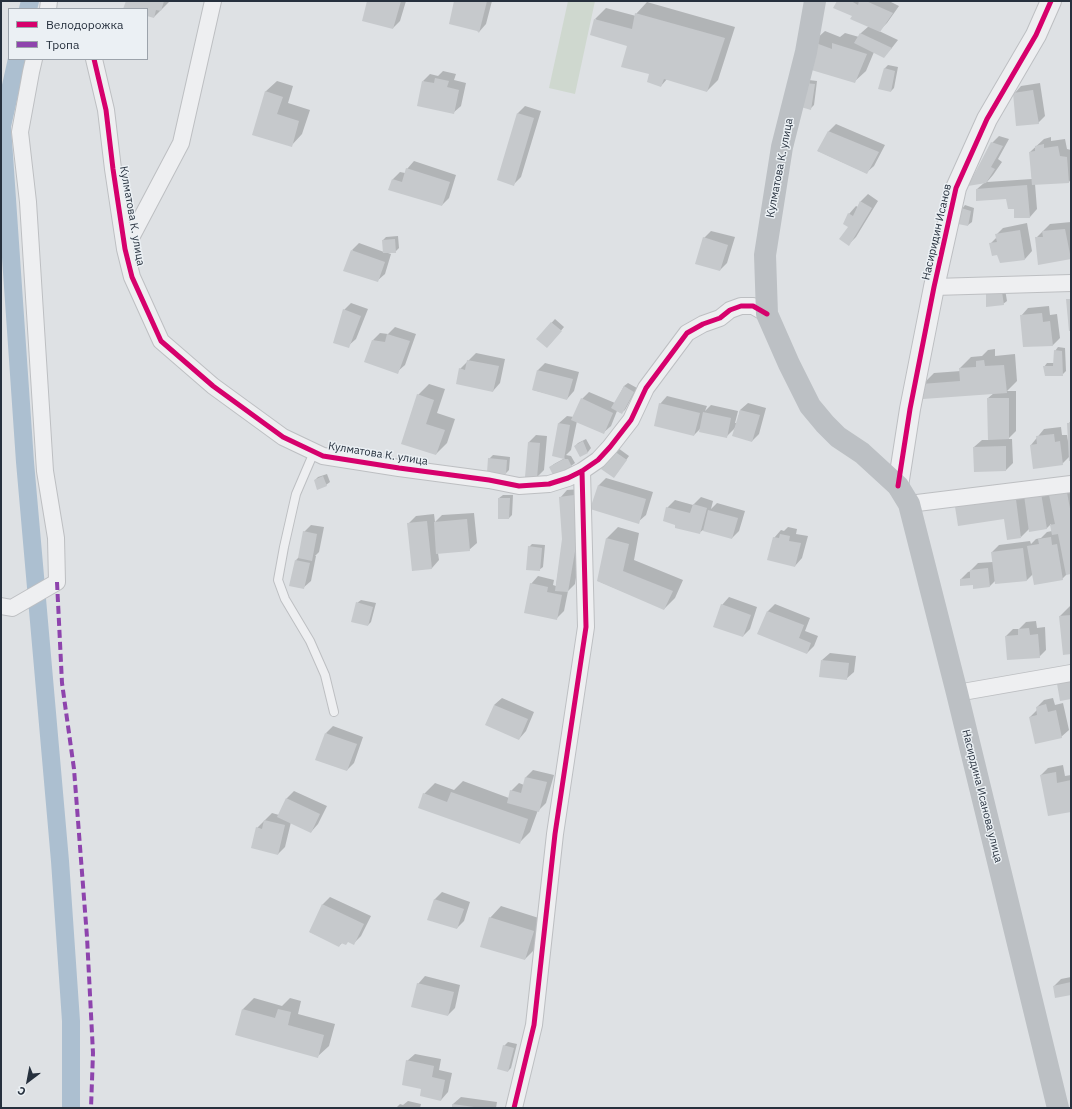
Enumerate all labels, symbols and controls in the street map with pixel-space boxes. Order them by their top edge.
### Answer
legend [8,8,148,60]
text: Велодорожка [46,17,123,32]
text: Тропа [46,37,79,52]
street label: Кулматова К. улица [764,117,796,219]
street label: Кулматова К. улица [117,165,147,267]
street label: Насиридин Исанов [919,183,955,281]
street label: Кулматова К. улица [327,440,429,468]
street label: Насирдина Исанова улица [959,728,1005,864]
north arrow [8,1061,48,1101]
text: С [15,1083,28,1099]

